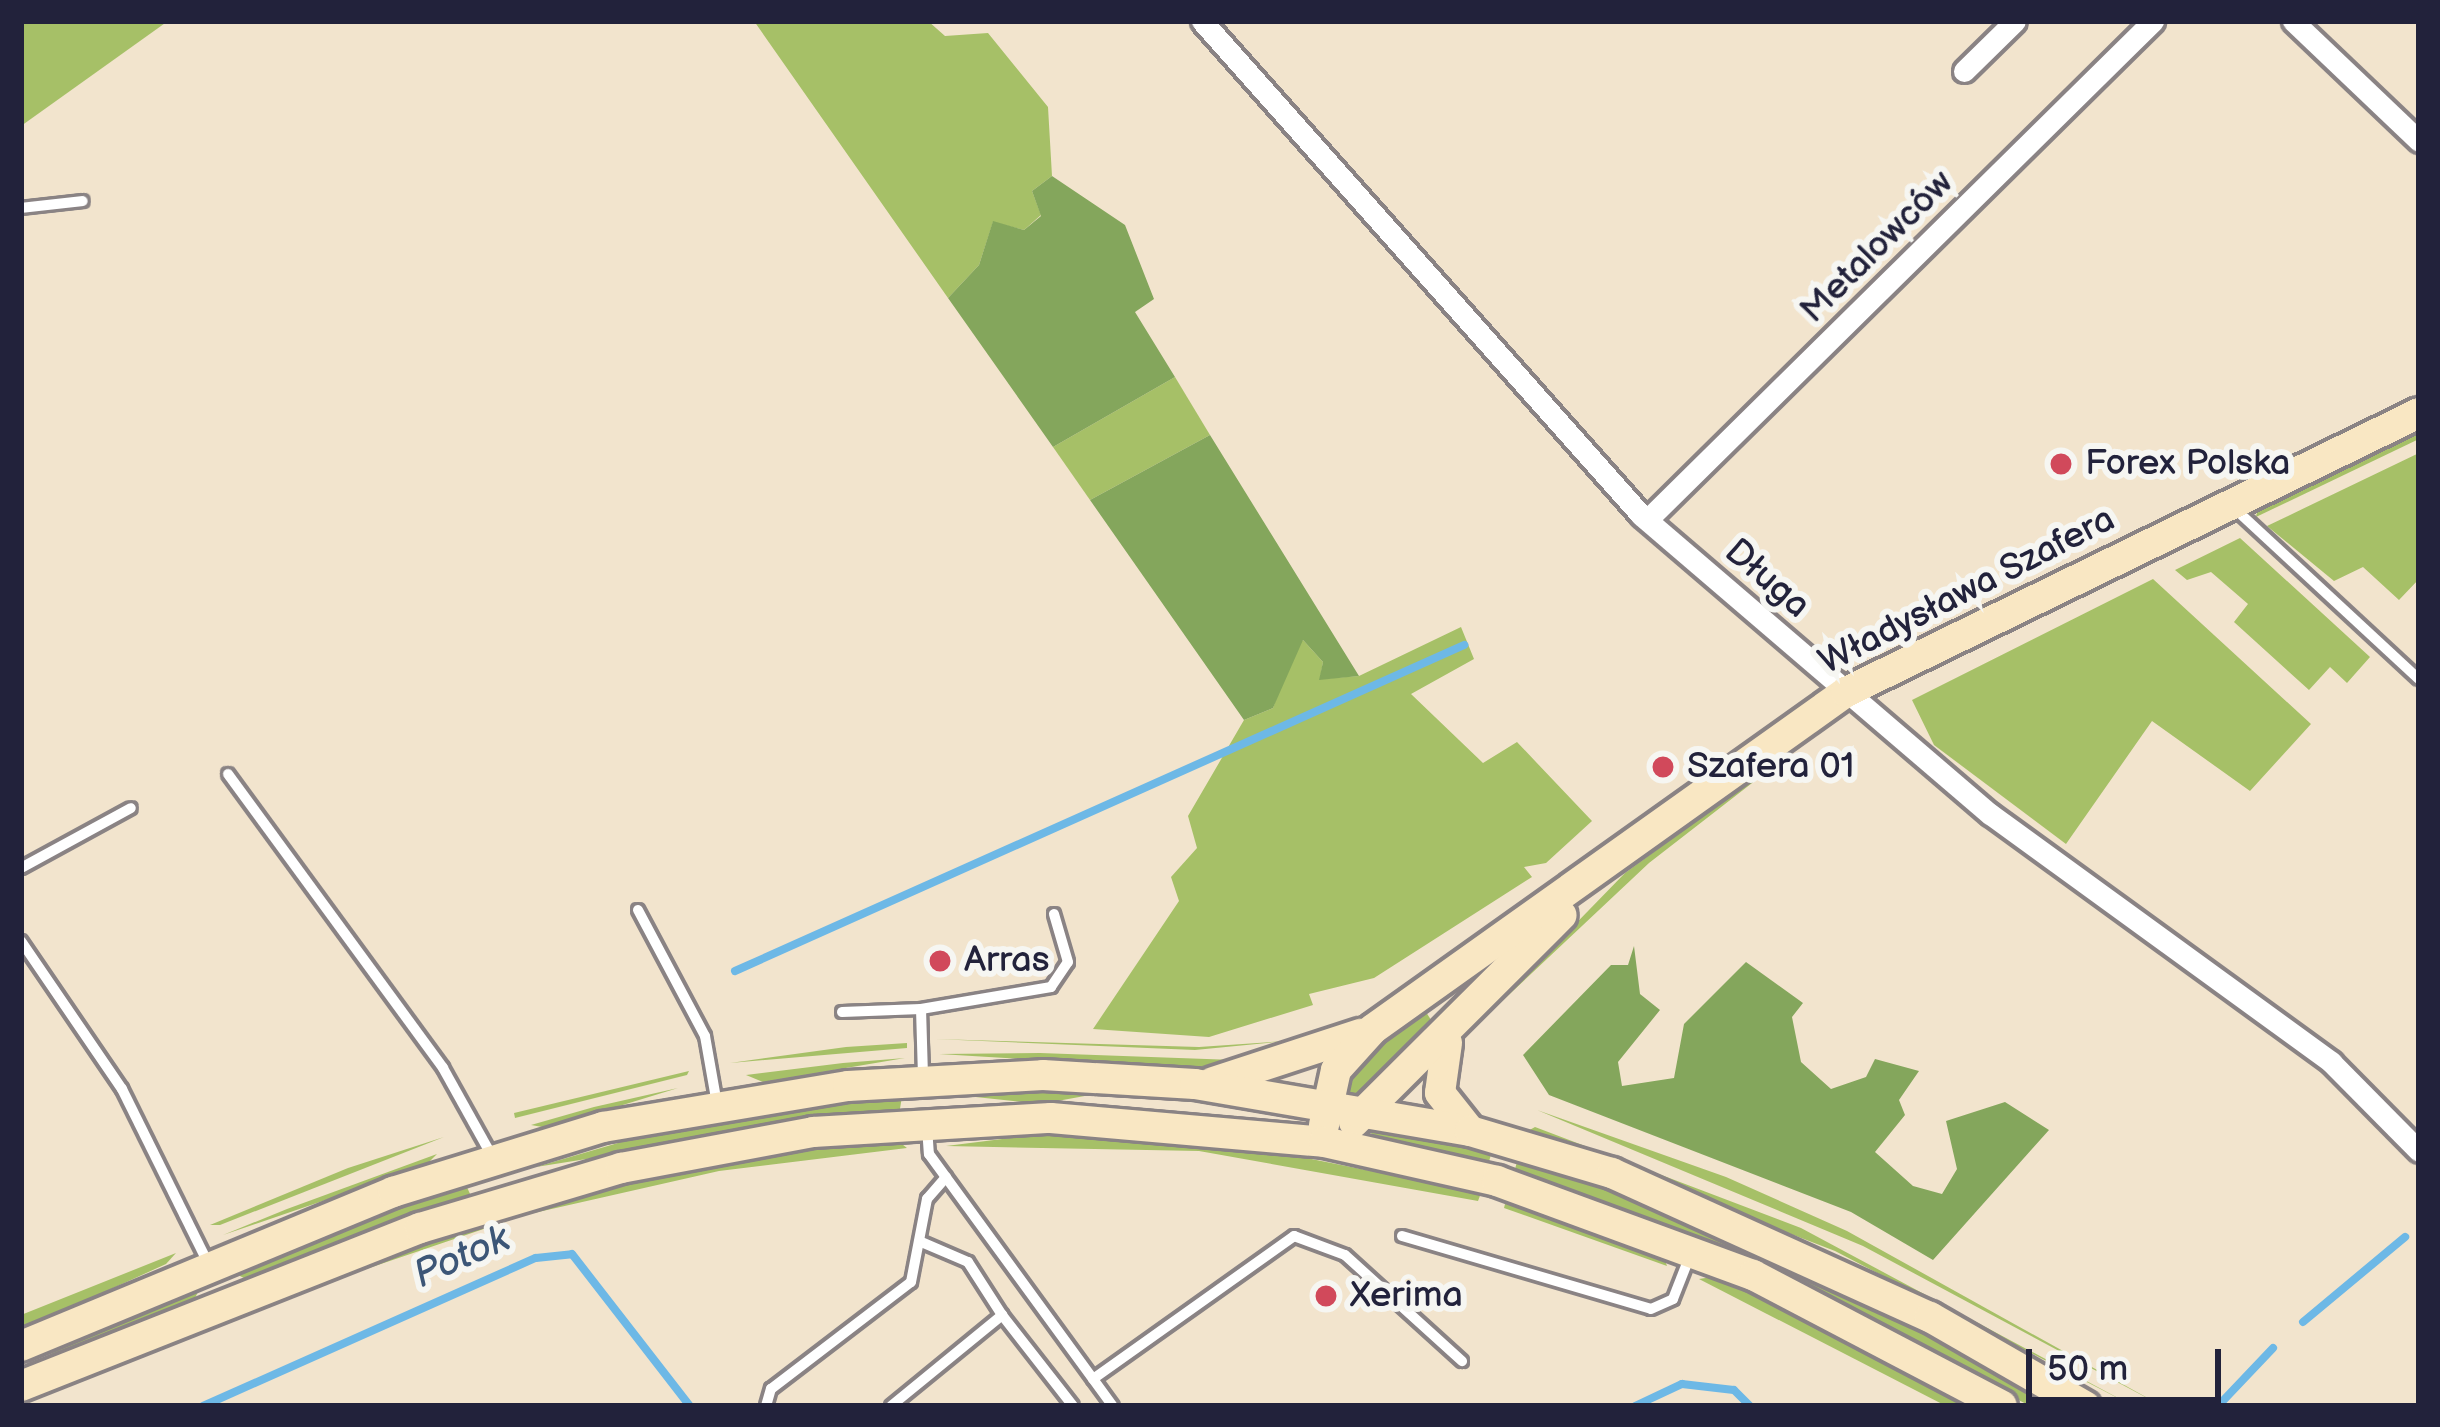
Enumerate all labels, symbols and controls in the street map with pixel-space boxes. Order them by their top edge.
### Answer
street label: Metalowców [1792,162,1962,332]
place label: Forex Polska [2085,442,2290,486]
marker: Forex Polska [2048,451,2074,477]
street label: Władysława Szafera [1812,498,2122,684]
street label: Długa [1716,530,1818,628]
place label: Szafera 01 [1687,745,1855,789]
marker: Szafera 01 [1650,754,1676,780]
place label: Arras [964,939,1049,983]
marker: Arras [927,948,953,974]
water label: Potok [407,1216,517,1300]
place label: Xerima [1350,1274,1463,1318]
marker: Xerima [1313,1283,1339,1309]
scale bar [2032,1325,2227,1399]
text: 50 m [2047,1348,2128,1391]

